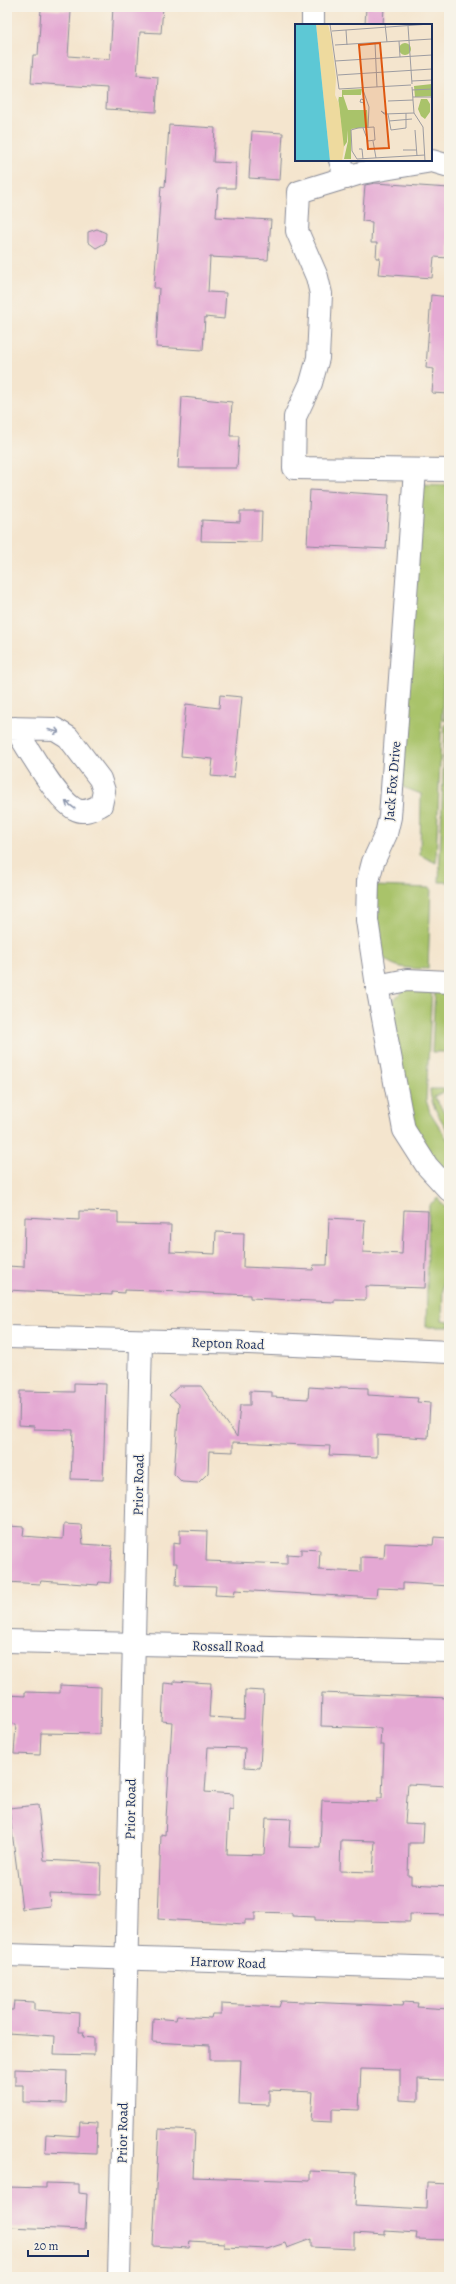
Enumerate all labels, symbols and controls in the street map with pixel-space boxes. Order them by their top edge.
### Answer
inset map [295,24,432,161]
one-way arrow [47,727,60,735]
street label: Jack Fox Drive [380,740,405,822]
one-way arrow [64,801,75,810]
street label: Repton Road [191,1333,265,1354]
street label: Prior Road [128,1454,149,1516]
street label: Rossall Road [192,1636,264,1657]
street label: Prior Road [120,1778,141,1840]
street label: Harrow Road [190,1952,267,1973]
street label: Prior Road [112,2102,133,2164]
scale bar [28,2232,88,2258]
text: 20 m [34,2238,58,2254]

